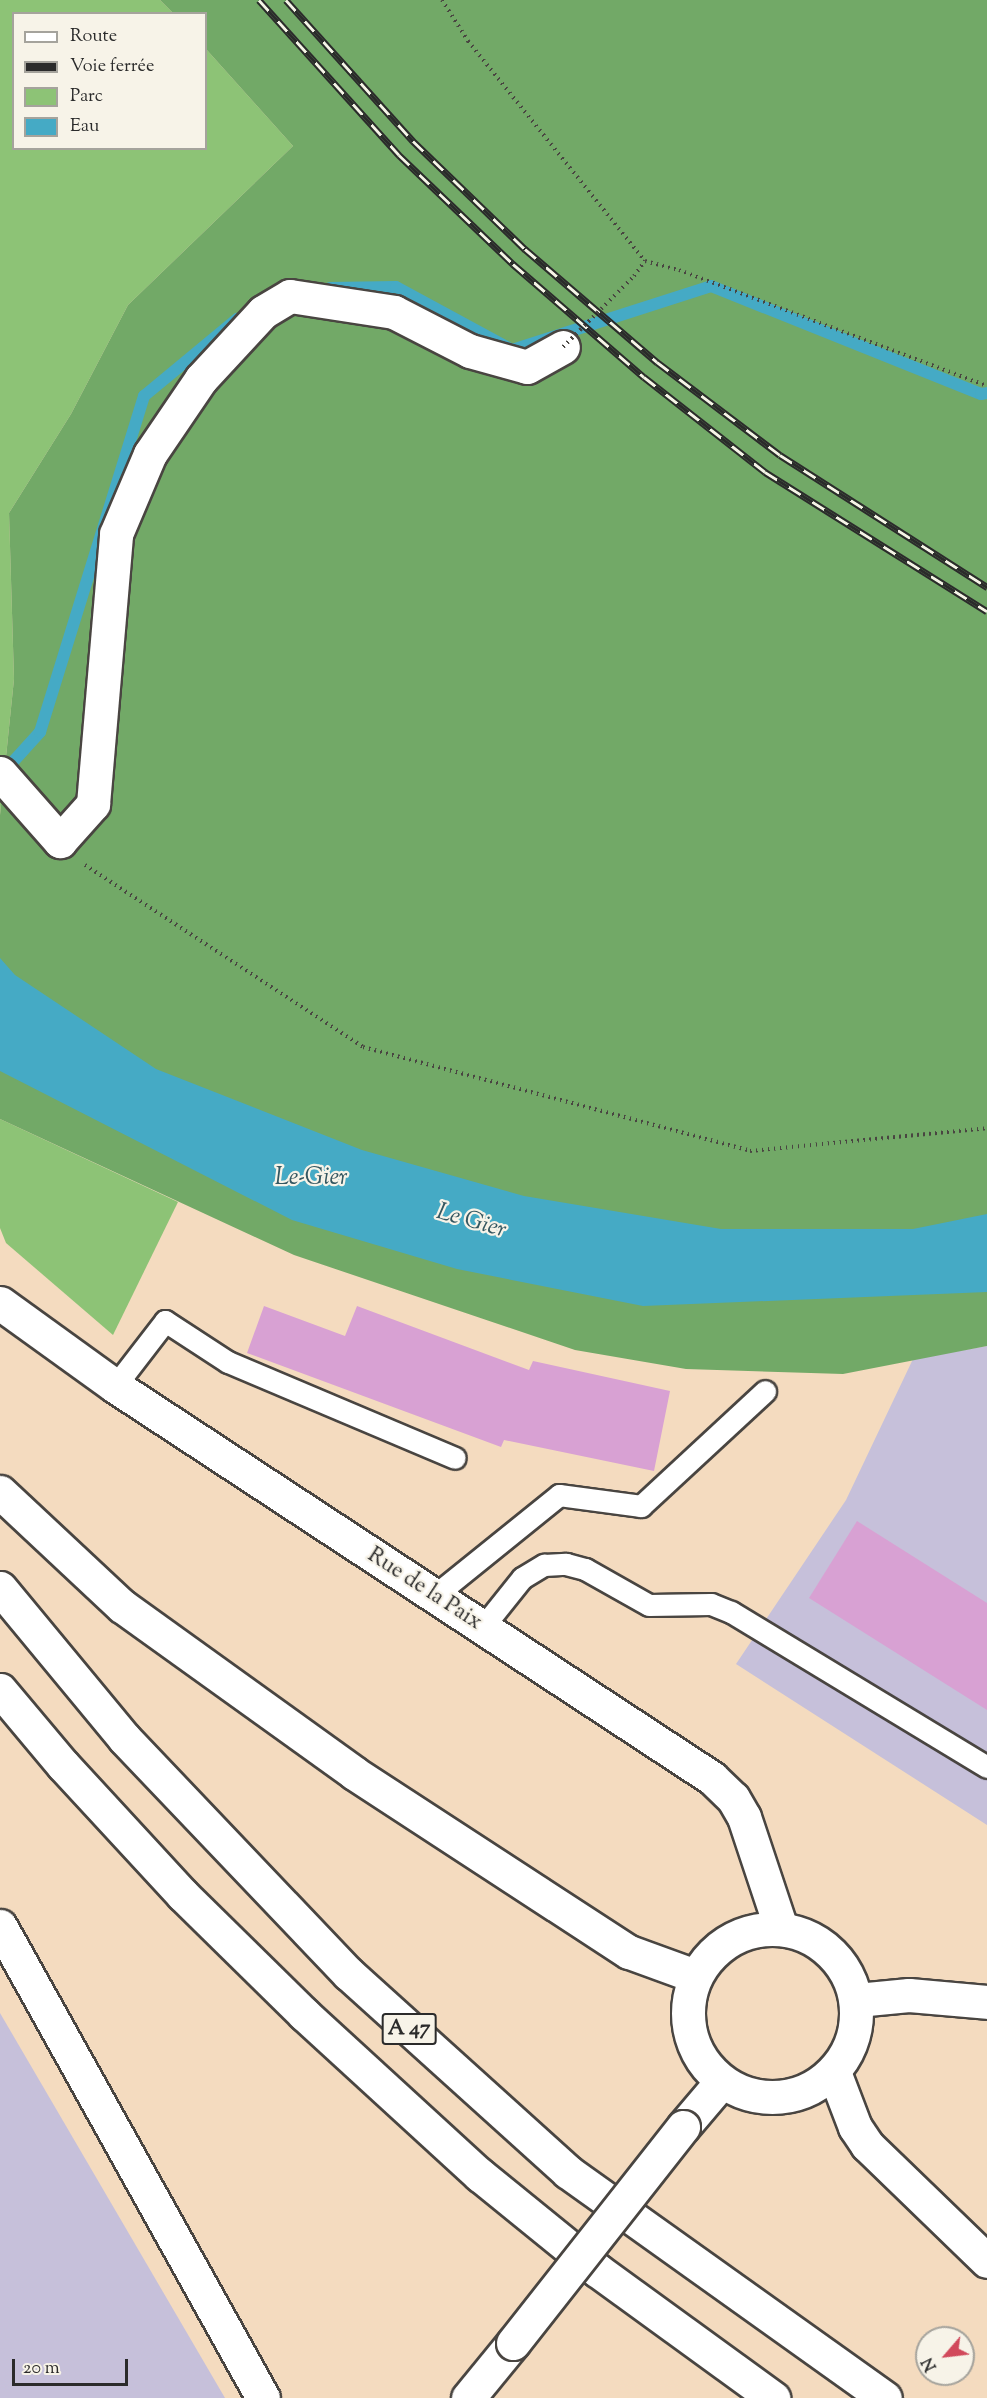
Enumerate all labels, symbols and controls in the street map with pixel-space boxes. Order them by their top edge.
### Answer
legend [12,12,207,150]
text: Route [70,24,117,50]
text: Voie ferrée [70,54,154,80]
text: Parc [70,84,103,110]
text: Eau [70,114,99,140]
water label: Le-Gier [275,1165,347,1193]
water label: Le Gier [433,1198,509,1246]
street label: Rue de la Paix [362,1543,486,1637]
road number: A 47 [380,2011,438,2047]
north arrow [915,2326,975,2386]
scale bar [15,2347,130,2385]
text: N [917,2353,944,2375]
text: 20 m [23,2356,60,2382]

